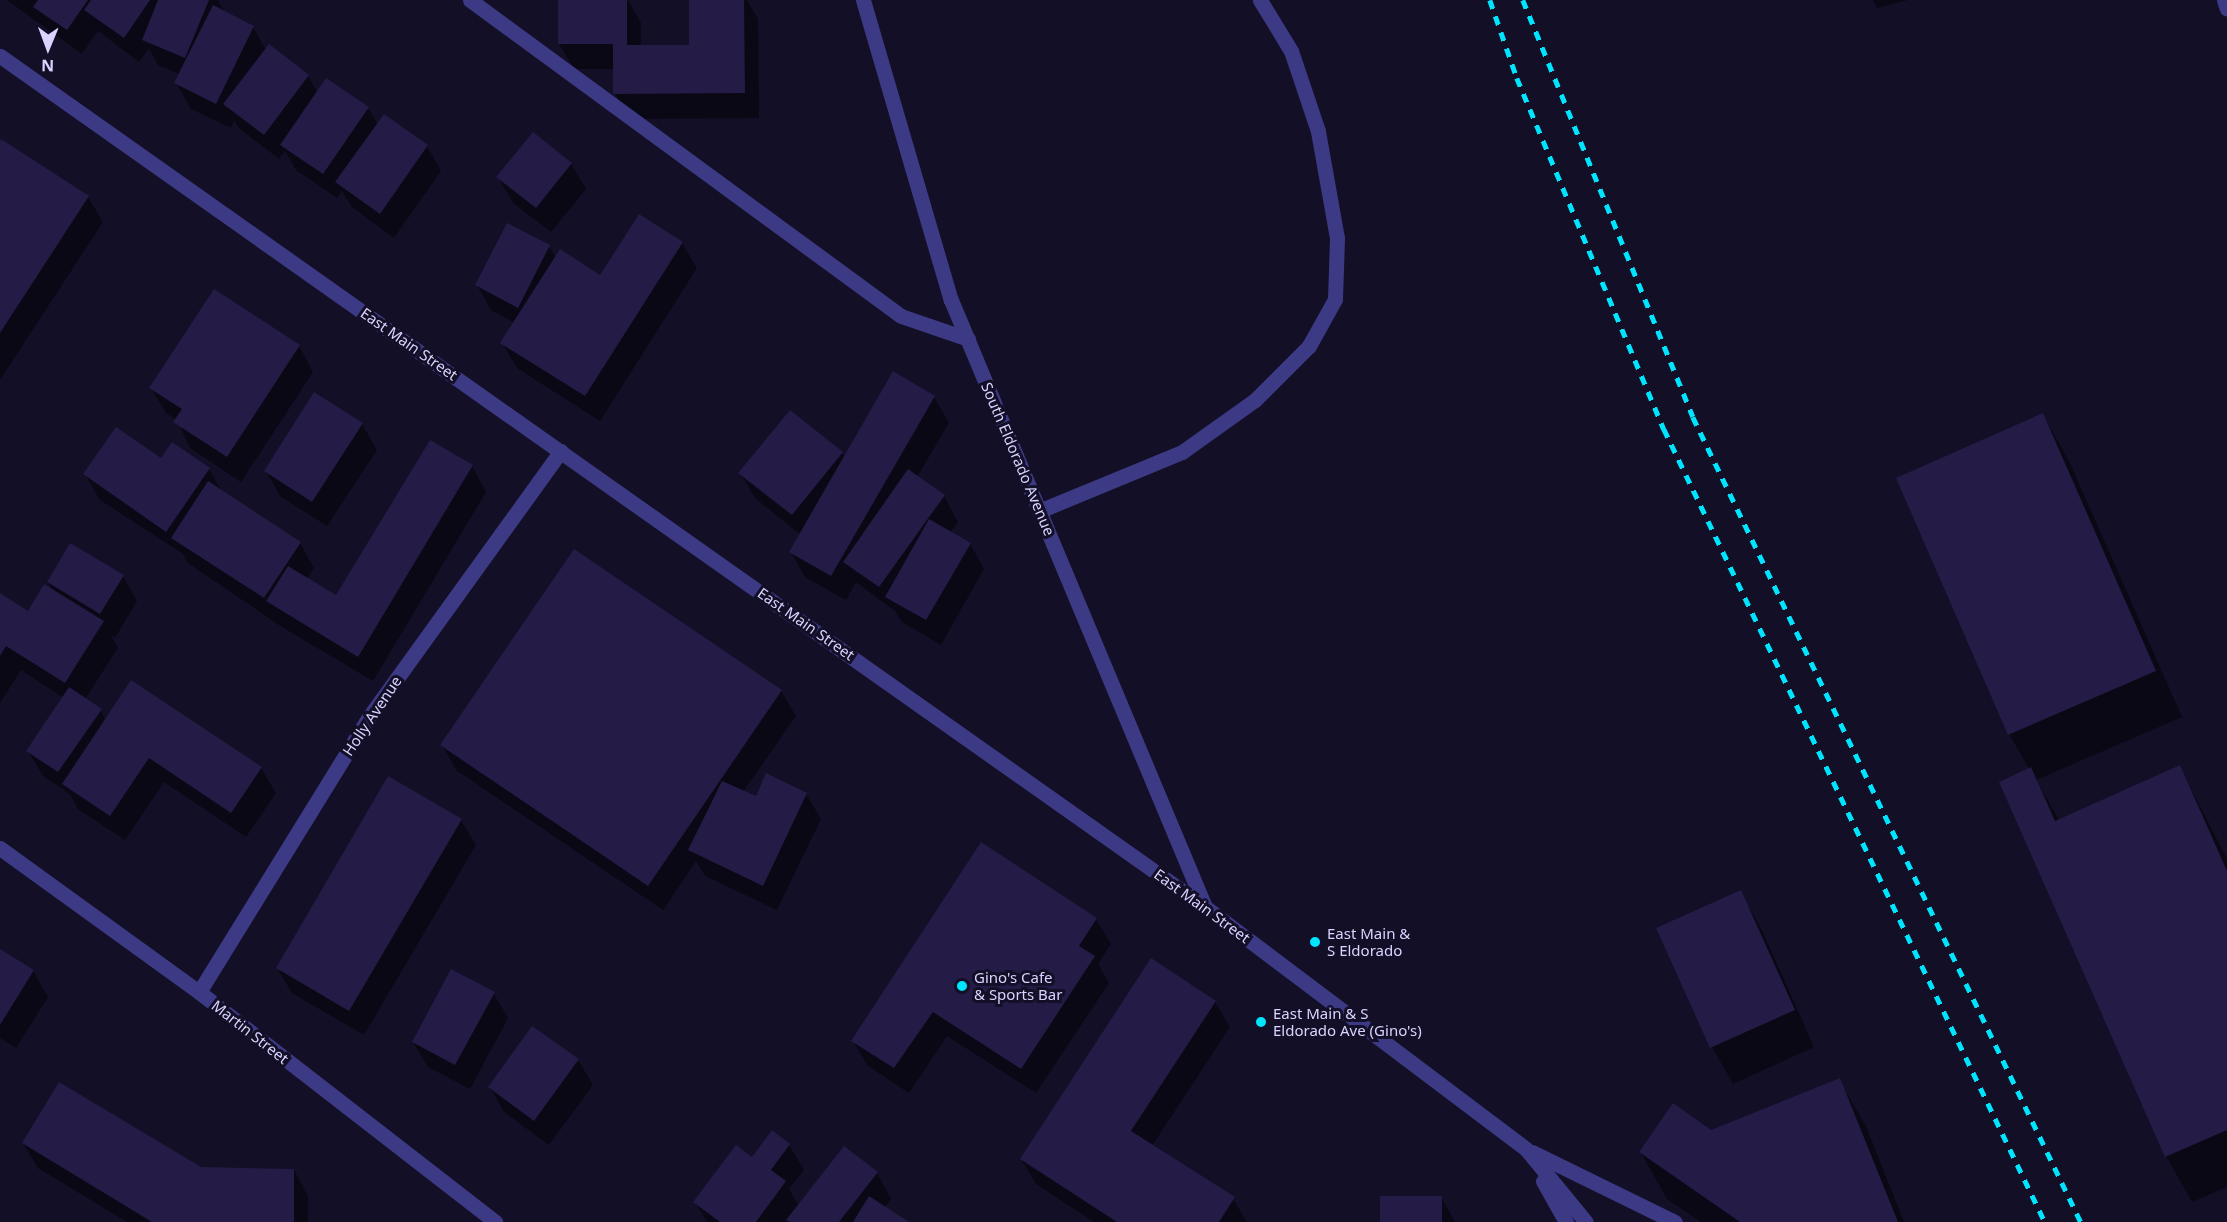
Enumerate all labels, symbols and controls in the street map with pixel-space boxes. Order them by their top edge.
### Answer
north arrow [18,18,78,78]
text: N [41,55,54,77]
street label: East Main Street [357,304,461,384]
street label: South Eldorado Avenue [978,380,1058,538]
street label: East Main Street [754,584,858,664]
street label: Holly Avenue [339,673,405,759]
street label: East Main Street [1151,865,1253,947]
place label: East Main & S Eldorado [1327,924,1410,959]
marker: East Main & S Eldorado [1308,935,1322,949]
place label: Gino's Cafe & Sports Bar [974,968,1062,1003]
marker: Gino's Cafe & Sports Bar [955,979,969,993]
street label: Martin Street [208,996,292,1068]
place label: East Main & S Eldorado Ave (Gino's) [1273,1004,1422,1039]
marker: East Main & S Eldorado Ave (Gino's) [1254,1015,1268,1029]

